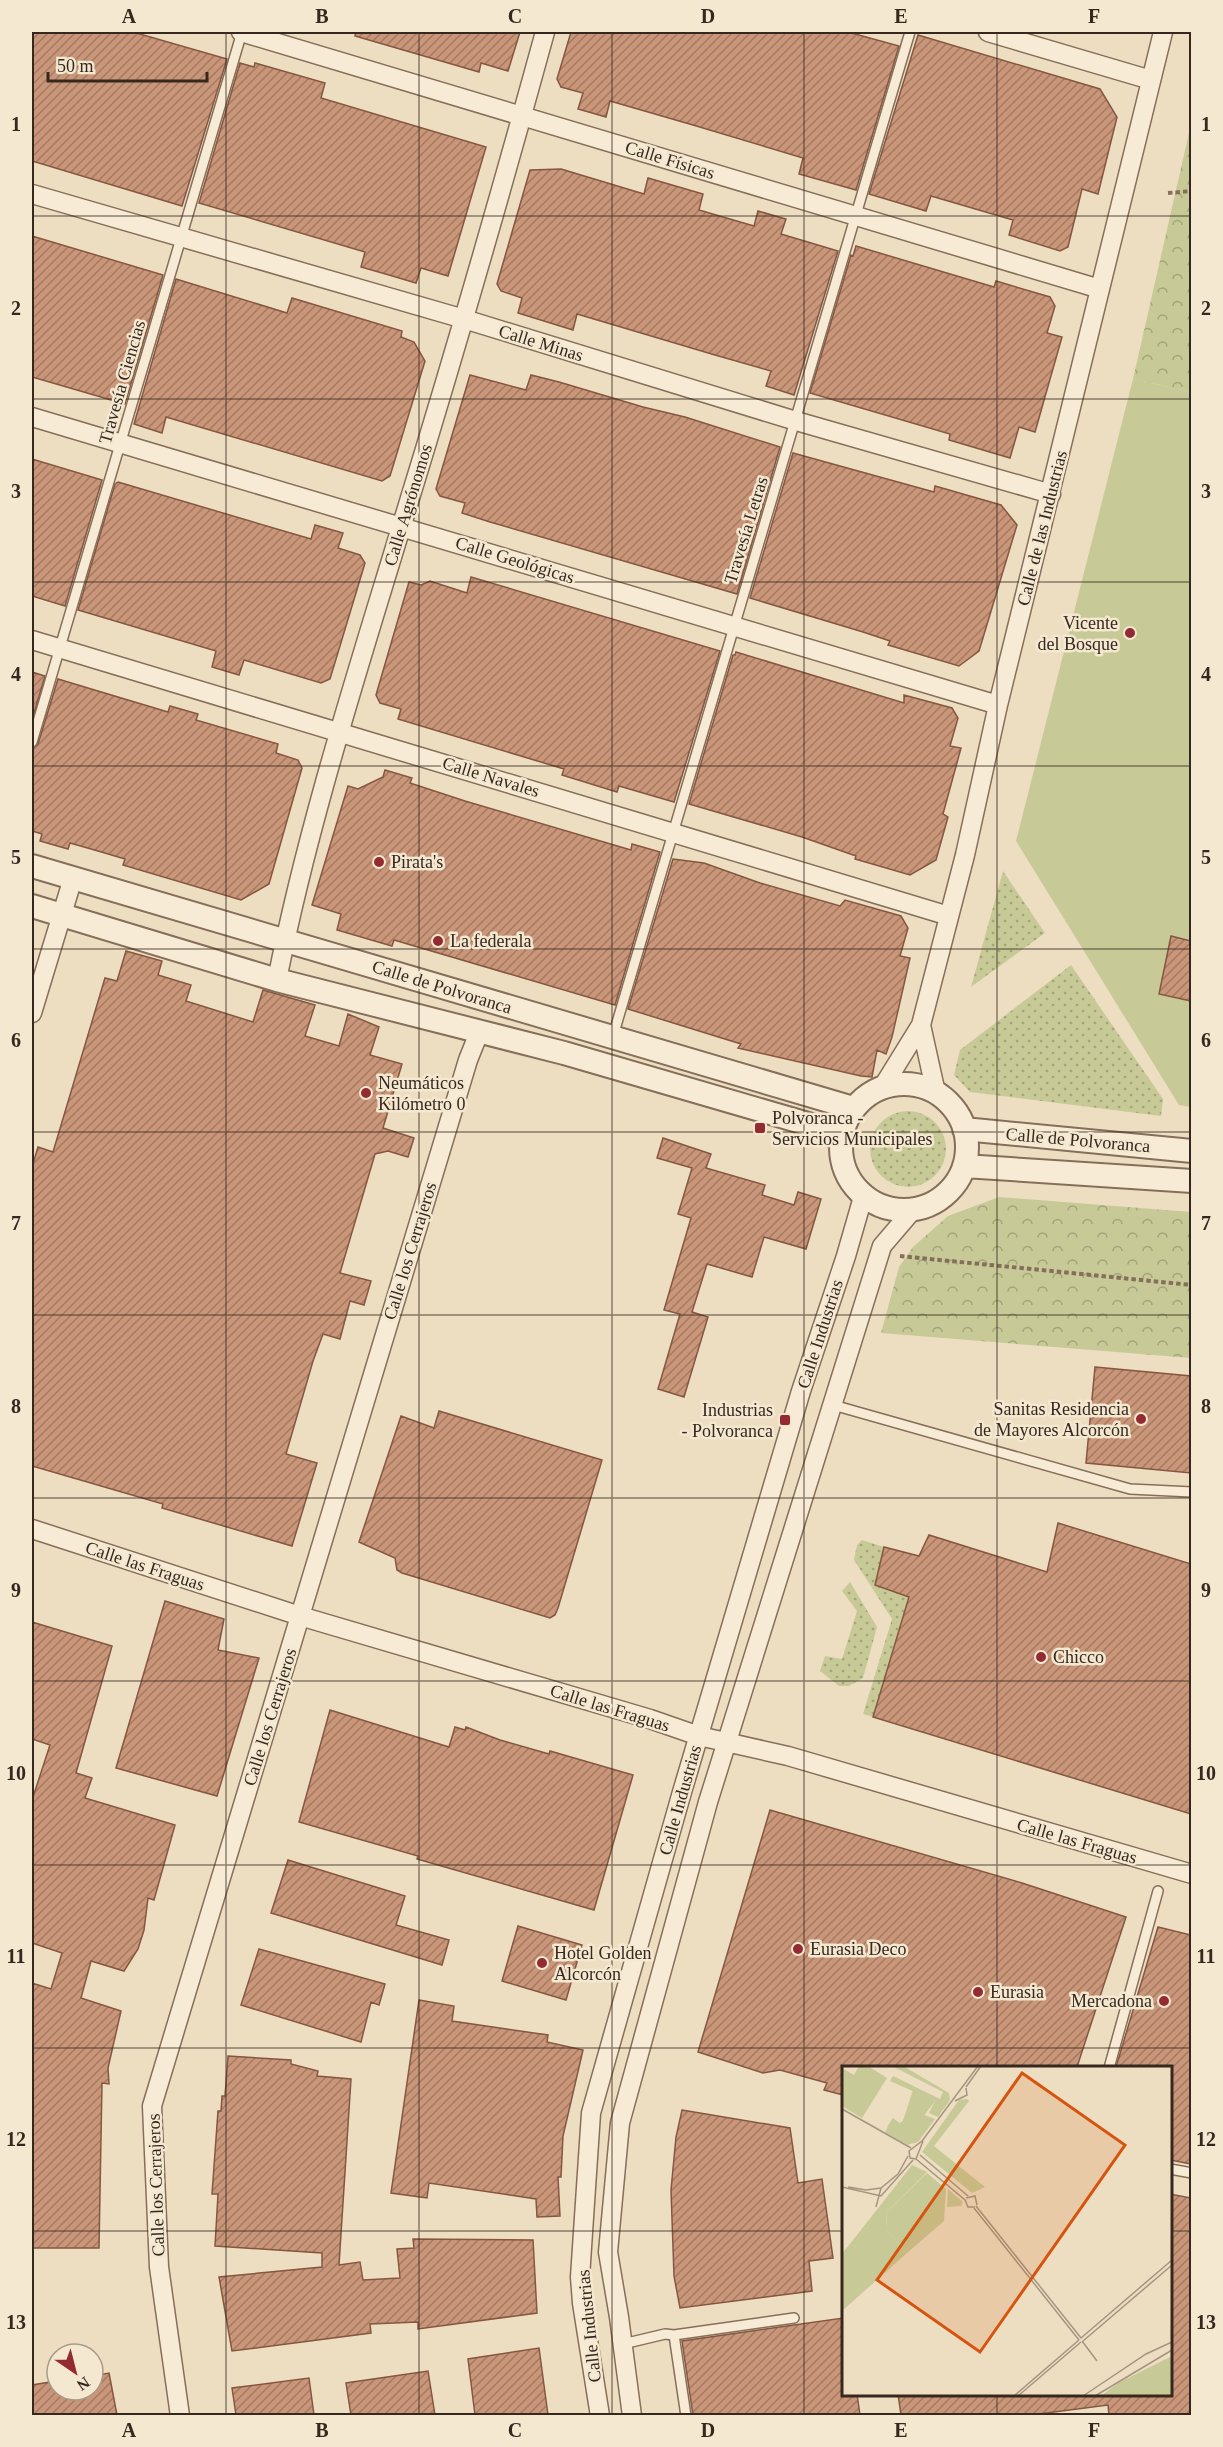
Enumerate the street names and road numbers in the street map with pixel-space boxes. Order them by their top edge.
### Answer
street label: Calle Físicas [623,137,717,183]
street label: Travesía Ciencias [95,318,149,446]
street label: Calle Minas [496,321,586,365]
street label: Calle Agrónomos [380,442,436,568]
street label: Calle de las Industrias [1013,448,1071,608]
street label: Travesía Letras [720,474,772,586]
street label: Calle Geológicas [453,532,577,588]
street label: Calle Navales [440,753,542,801]
street label: Calle de Polvoranca [370,956,514,1018]
street label: Calle de Polvoranca [1005,1124,1151,1156]
street label: Calle los Cerrajeros [380,1180,440,1322]
street label: Calle Industrias [793,1277,847,1391]
street label: Calle las Fraguas [83,1537,207,1595]
street label: Calle los Cerrajeros [240,1646,300,1788]
street label: Calle las Fraguas [548,1680,672,1736]
street label: Calle Industrias [655,1743,705,1857]
street label: Calle las Fraguas [1015,1814,1139,1868]
street label: Calle los Cerrajeros [144,2113,168,2257]
street label: Calle Industrias [573,2269,605,2383]

